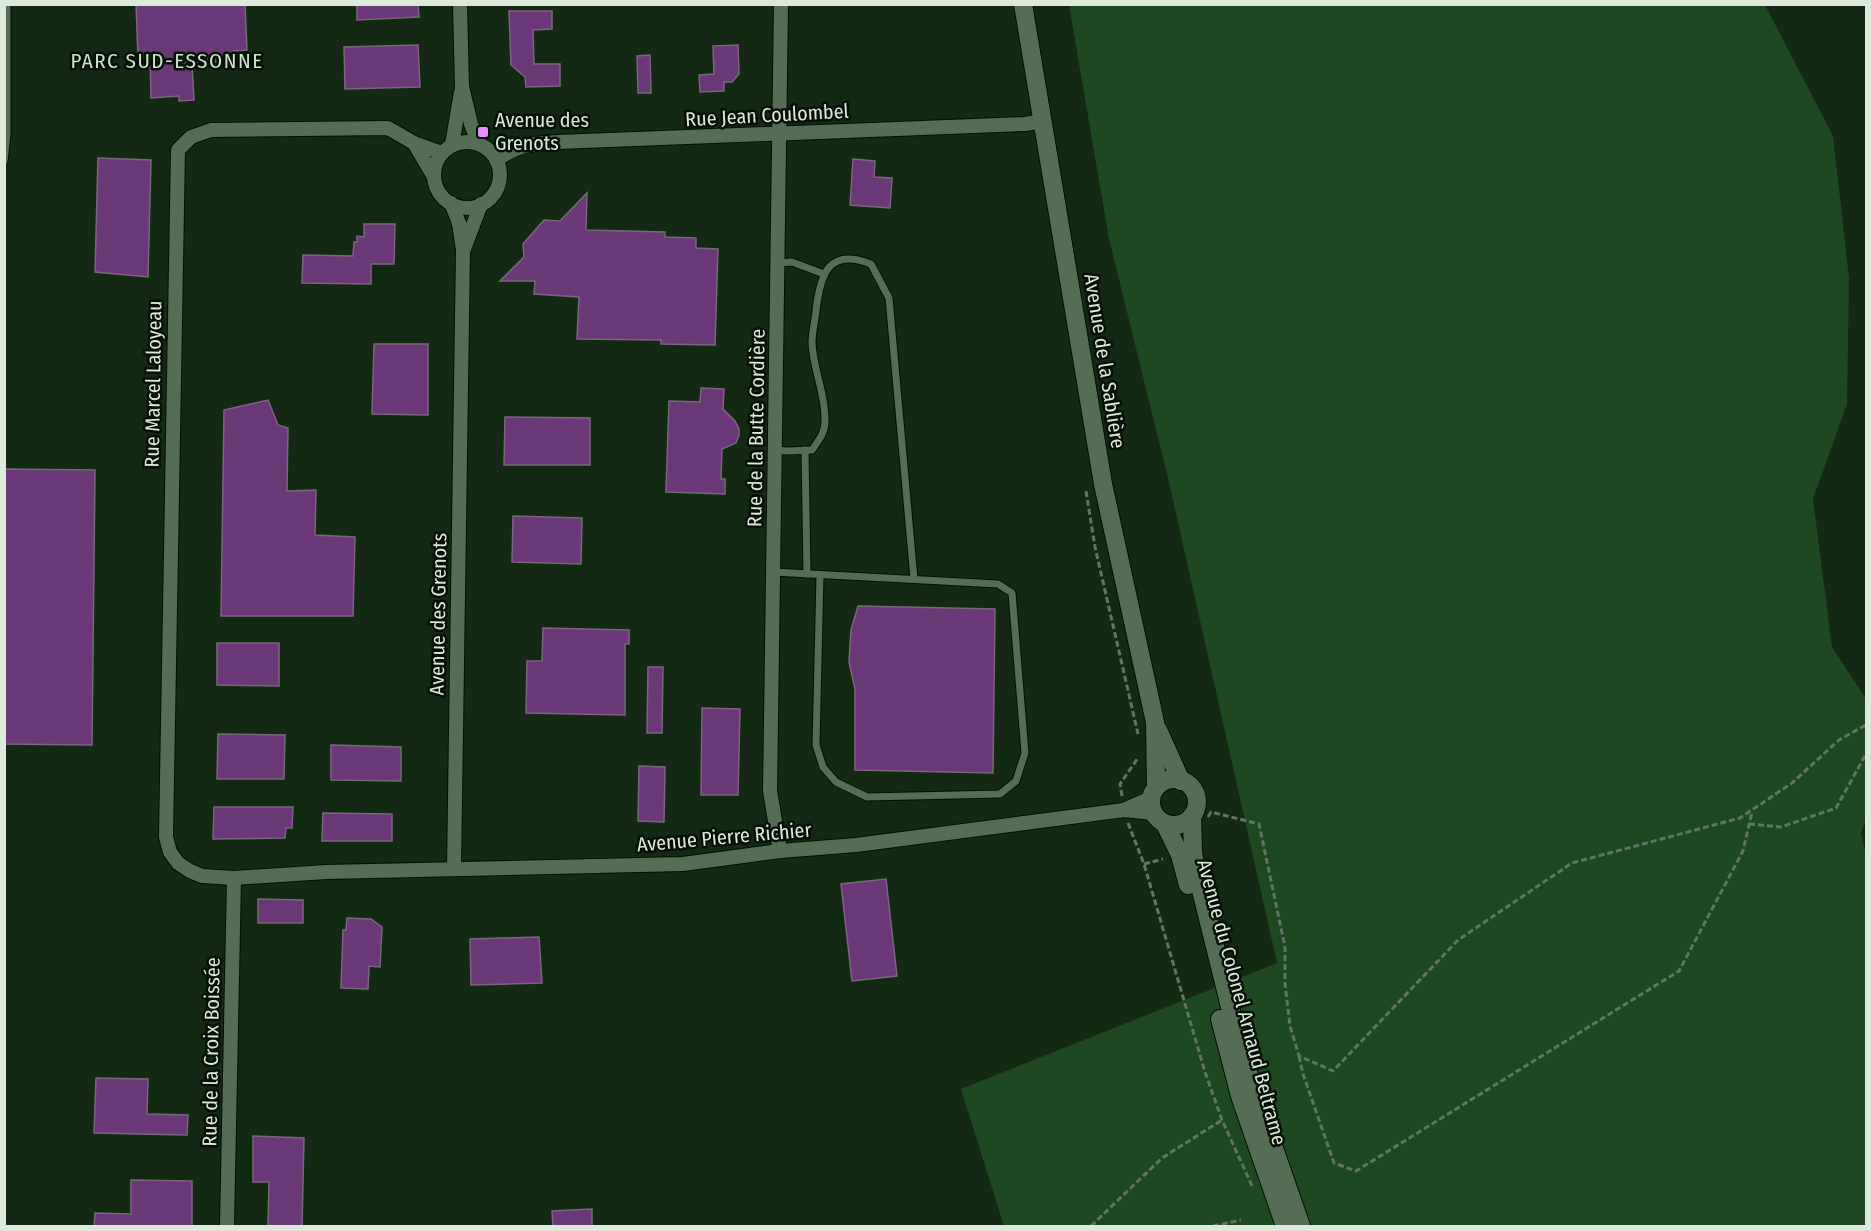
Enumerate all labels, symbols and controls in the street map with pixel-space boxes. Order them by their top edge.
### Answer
district label: PARC SUD-ESSONNE [70,48,264,74]
street label: Rue Jean Coulombel [685,99,849,131]
place label: Avenue des Grenots [495,108,589,155]
marker: Avenue des Grenots [476,125,490,139]
street label: Avenue de la Sablière [1079,272,1131,450]
street label: Rue Marcel Laloyeau [140,300,166,468]
street label: Rue de la Butte Cordière [742,329,770,527]
street label: Avenue des Grenots [425,533,451,695]
street label: Avenue Pierre Richier [636,817,812,857]
street label: Avenue du Colonel Arnaud Beltrame [1192,856,1292,1148]
street label: Rue de la Croix Boissée [197,957,225,1147]

